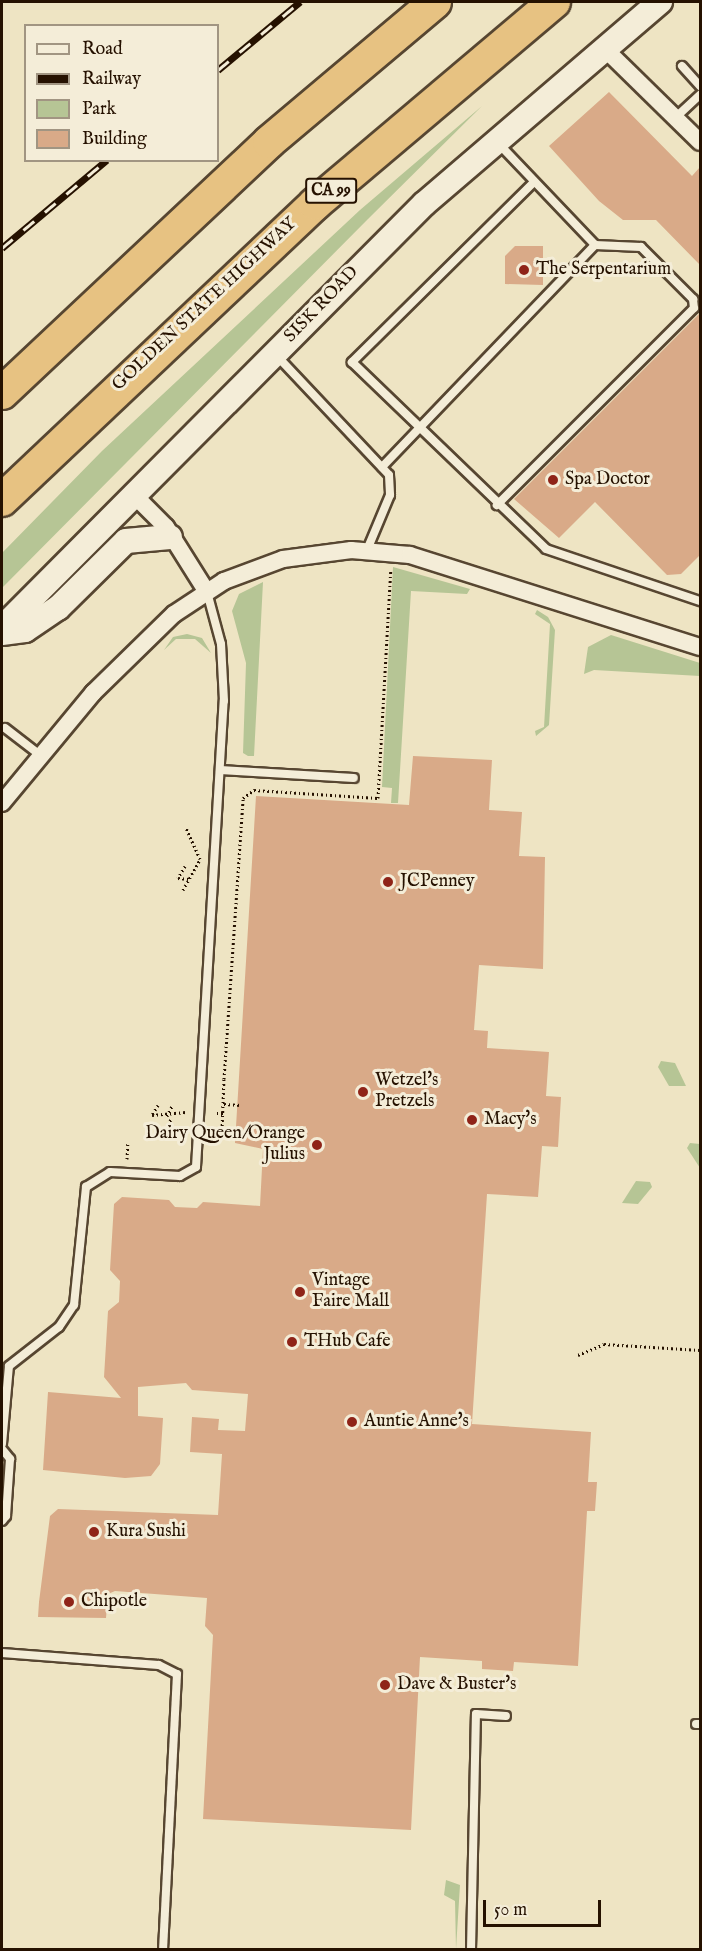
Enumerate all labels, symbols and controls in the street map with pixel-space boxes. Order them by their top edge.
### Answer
legend [24,24,219,162]
text: Road [82,38,123,61]
text: Railway [82,68,141,91]
text: Park [82,98,116,121]
text: Building [82,128,147,151]
road number: CA 99 [304,178,358,204]
street label: GOLDEN STATE HIGHWAY [108,214,302,396]
place label: The Serpentarium [536,259,671,281]
street label: SISK ROAD [280,262,364,348]
marker: The Serpentarium [517,263,531,277]
place label: Spa Doctor [565,469,650,491]
marker: Spa Doctor [546,473,560,487]
place label: JCPenney [400,871,475,893]
marker: JCPenney [381,875,395,889]
place label: Wetzel's Pretzels [375,1071,438,1114]
marker: Wetzel's Pretzels [356,1085,370,1099]
place label: Macy's [484,1109,536,1131]
marker: Macy's [465,1113,479,1127]
place label: Dairy Queen/Orange Julius [145,1124,305,1166]
marker: Dairy Queen/Orange Julius [310,1138,324,1152]
place label: Vintage Faire Mall [312,1271,389,1314]
marker: Vintage Faire Mall [293,1285,307,1299]
place label: THub Cafe [304,1331,391,1353]
marker: THub Cafe [285,1335,299,1349]
place label: Auntie Anne's [364,1411,469,1433]
marker: Auntie Anne's [345,1415,359,1429]
place label: Kura Sushi [106,1521,186,1543]
marker: Kura Sushi [87,1525,101,1539]
place label: Chipotle [81,1591,147,1613]
marker: Chipotle [62,1595,76,1609]
place label: Dave & Buster's [397,1674,516,1696]
marker: Dave & Buster's [378,1678,392,1692]
scale bar [486,1888,604,1926]
text: 50 m [494,1899,527,1922]

